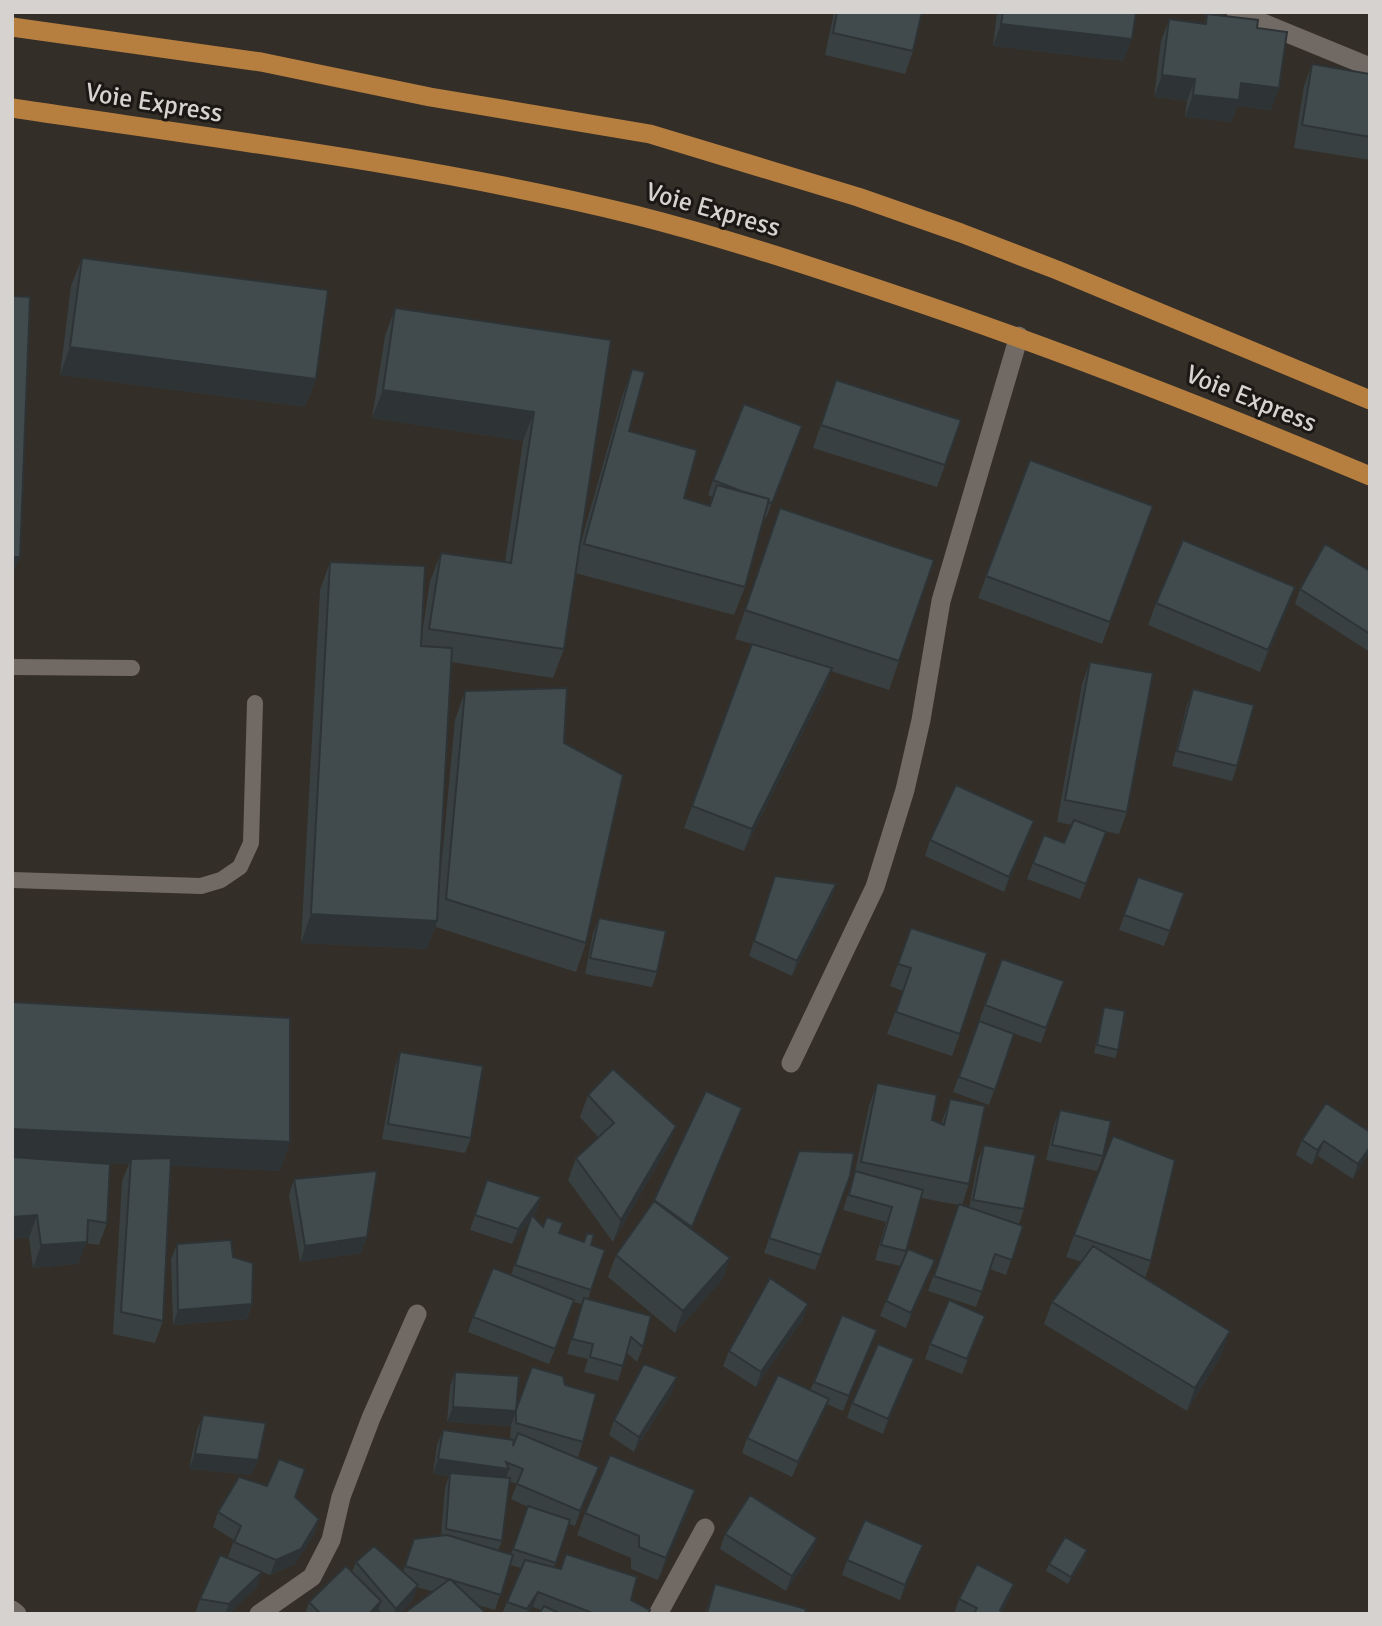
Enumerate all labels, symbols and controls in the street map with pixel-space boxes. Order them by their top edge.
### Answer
street label: Voie Express [83,76,225,130]
street label: Voie Express [642,176,784,244]
street label: Voie Express [1181,358,1321,440]

